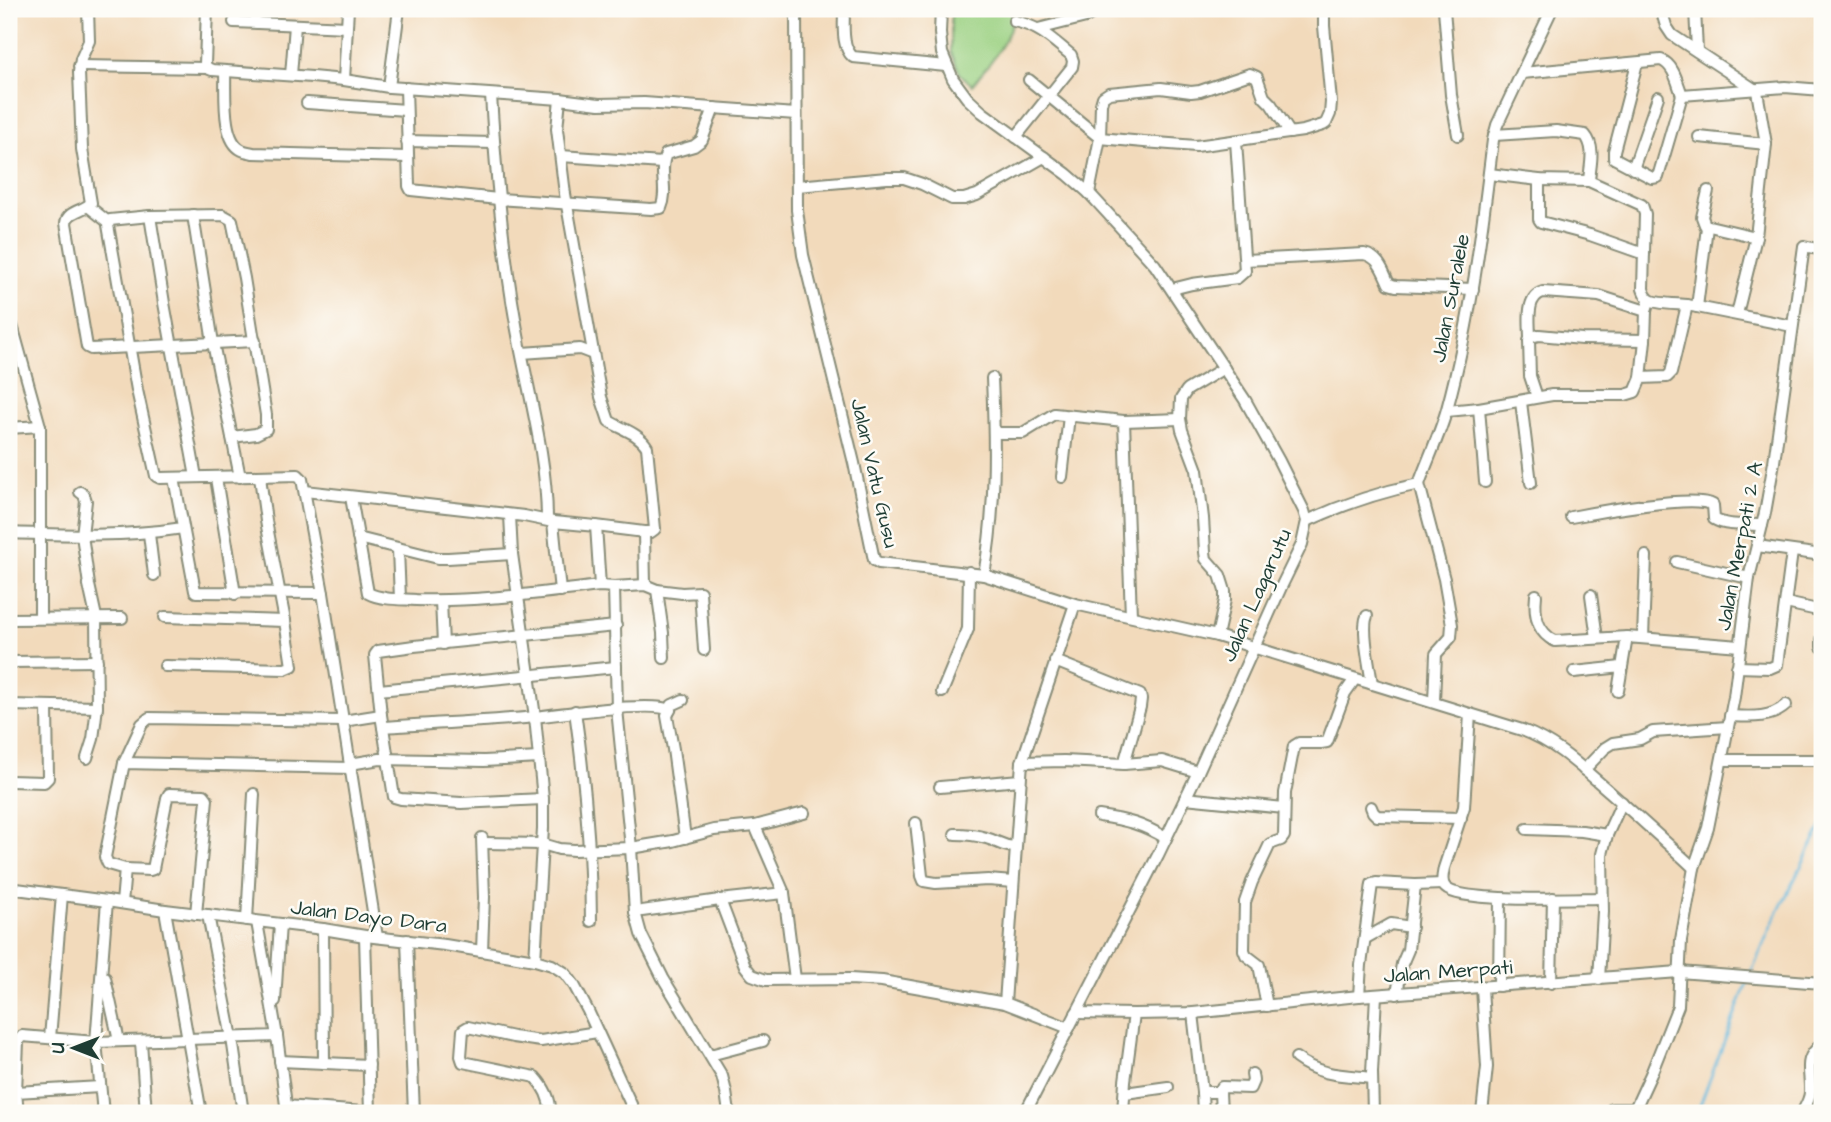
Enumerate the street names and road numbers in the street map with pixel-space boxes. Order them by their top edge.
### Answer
street label: Jalan Suralele [1424,231,1477,365]
street label: Jalan Vatu Gusu [843,396,906,551]
street label: Jalan Merpati 2 A [1709,459,1771,633]
street label: Jalan Lagarutu [1214,524,1301,667]
street label: Jalan Dayo Dara [289,893,449,942]
street label: Jalan Merpati [1383,953,1513,991]

